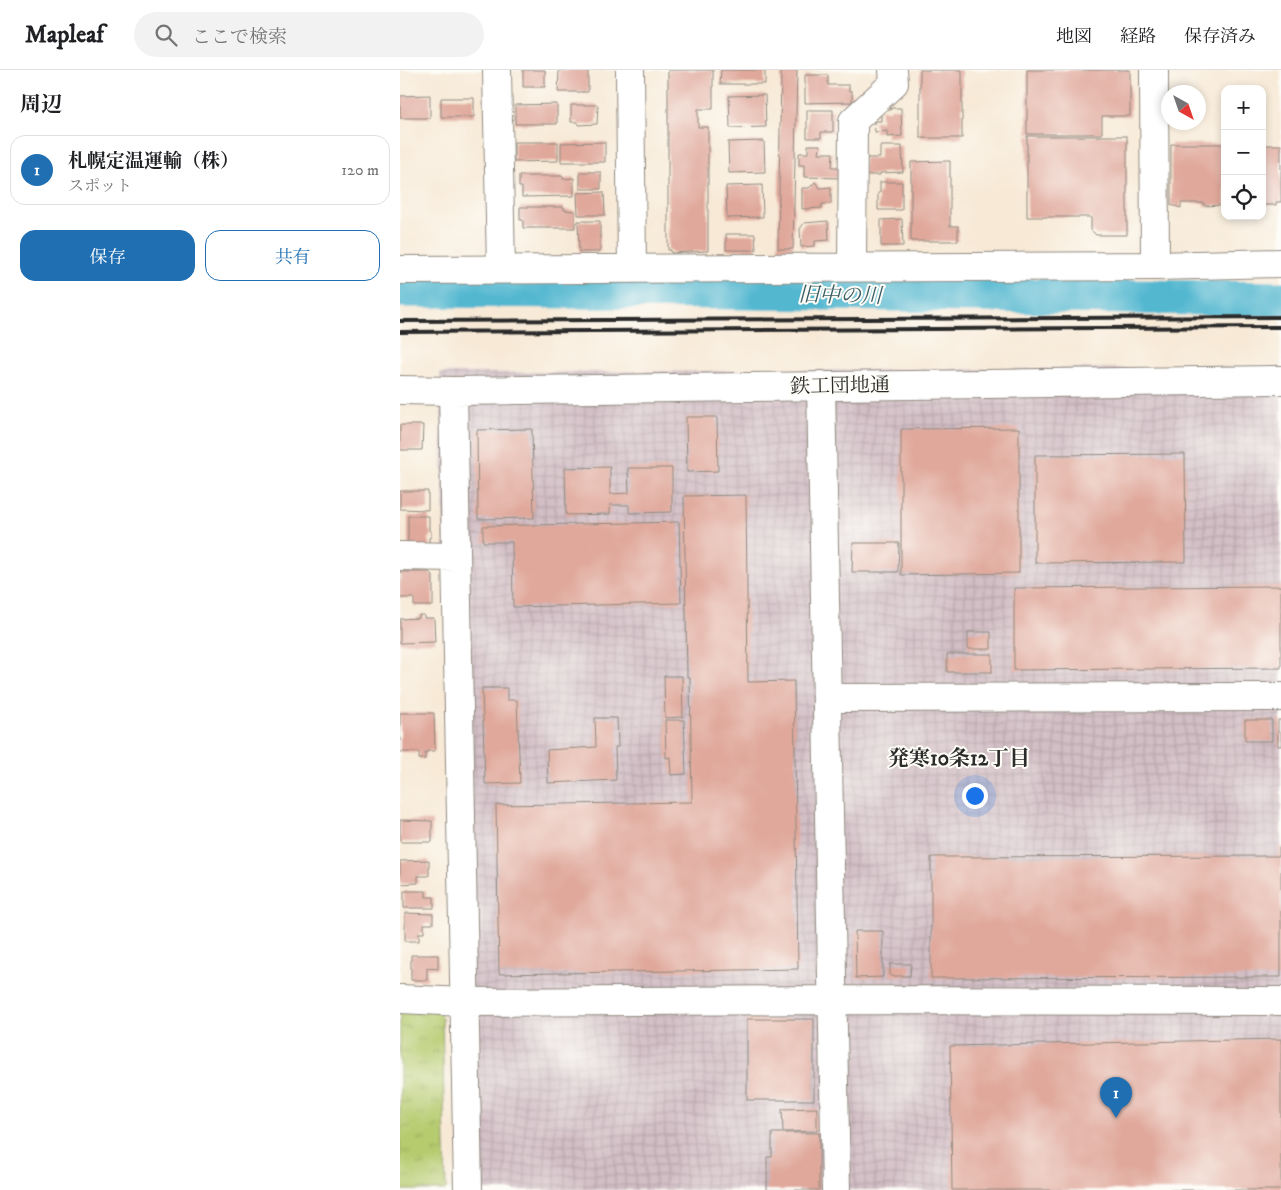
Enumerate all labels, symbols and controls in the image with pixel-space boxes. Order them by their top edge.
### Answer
search box [134,12,484,57]
text: Mapleaf [25,20,104,50]
icon: search [152,21,180,49]
text: ここで検索 [192,26,287,49]
text: 地図 [1056,26,1092,48]
text: 経路 [1120,26,1156,48]
text: 保存済み [1184,26,1256,48]
north arrow [1161,85,1206,130]
map controls [1221,85,1266,220]
button: + [1221,85,1266,130]
text: 周辺 [20,92,62,118]
button: − [1221,130,1266,175]
text: 札幌定温運輸（株） [68,150,239,173]
text: 1 [34,160,40,180]
text: 120 m [341,160,379,180]
button: locate [1221,175,1266,220]
text: スポット [68,176,132,196]
button: 保存 [20,230,195,281]
button: 共有 [205,230,380,281]
water label: 旧中の川 [798,282,884,310]
street label: 鉄工団地通 [790,373,890,400]
district label: 発寒10条12丁目 [888,746,1030,772]
your location [962,783,988,809]
pin: 1 [1100,1077,1132,1118]

